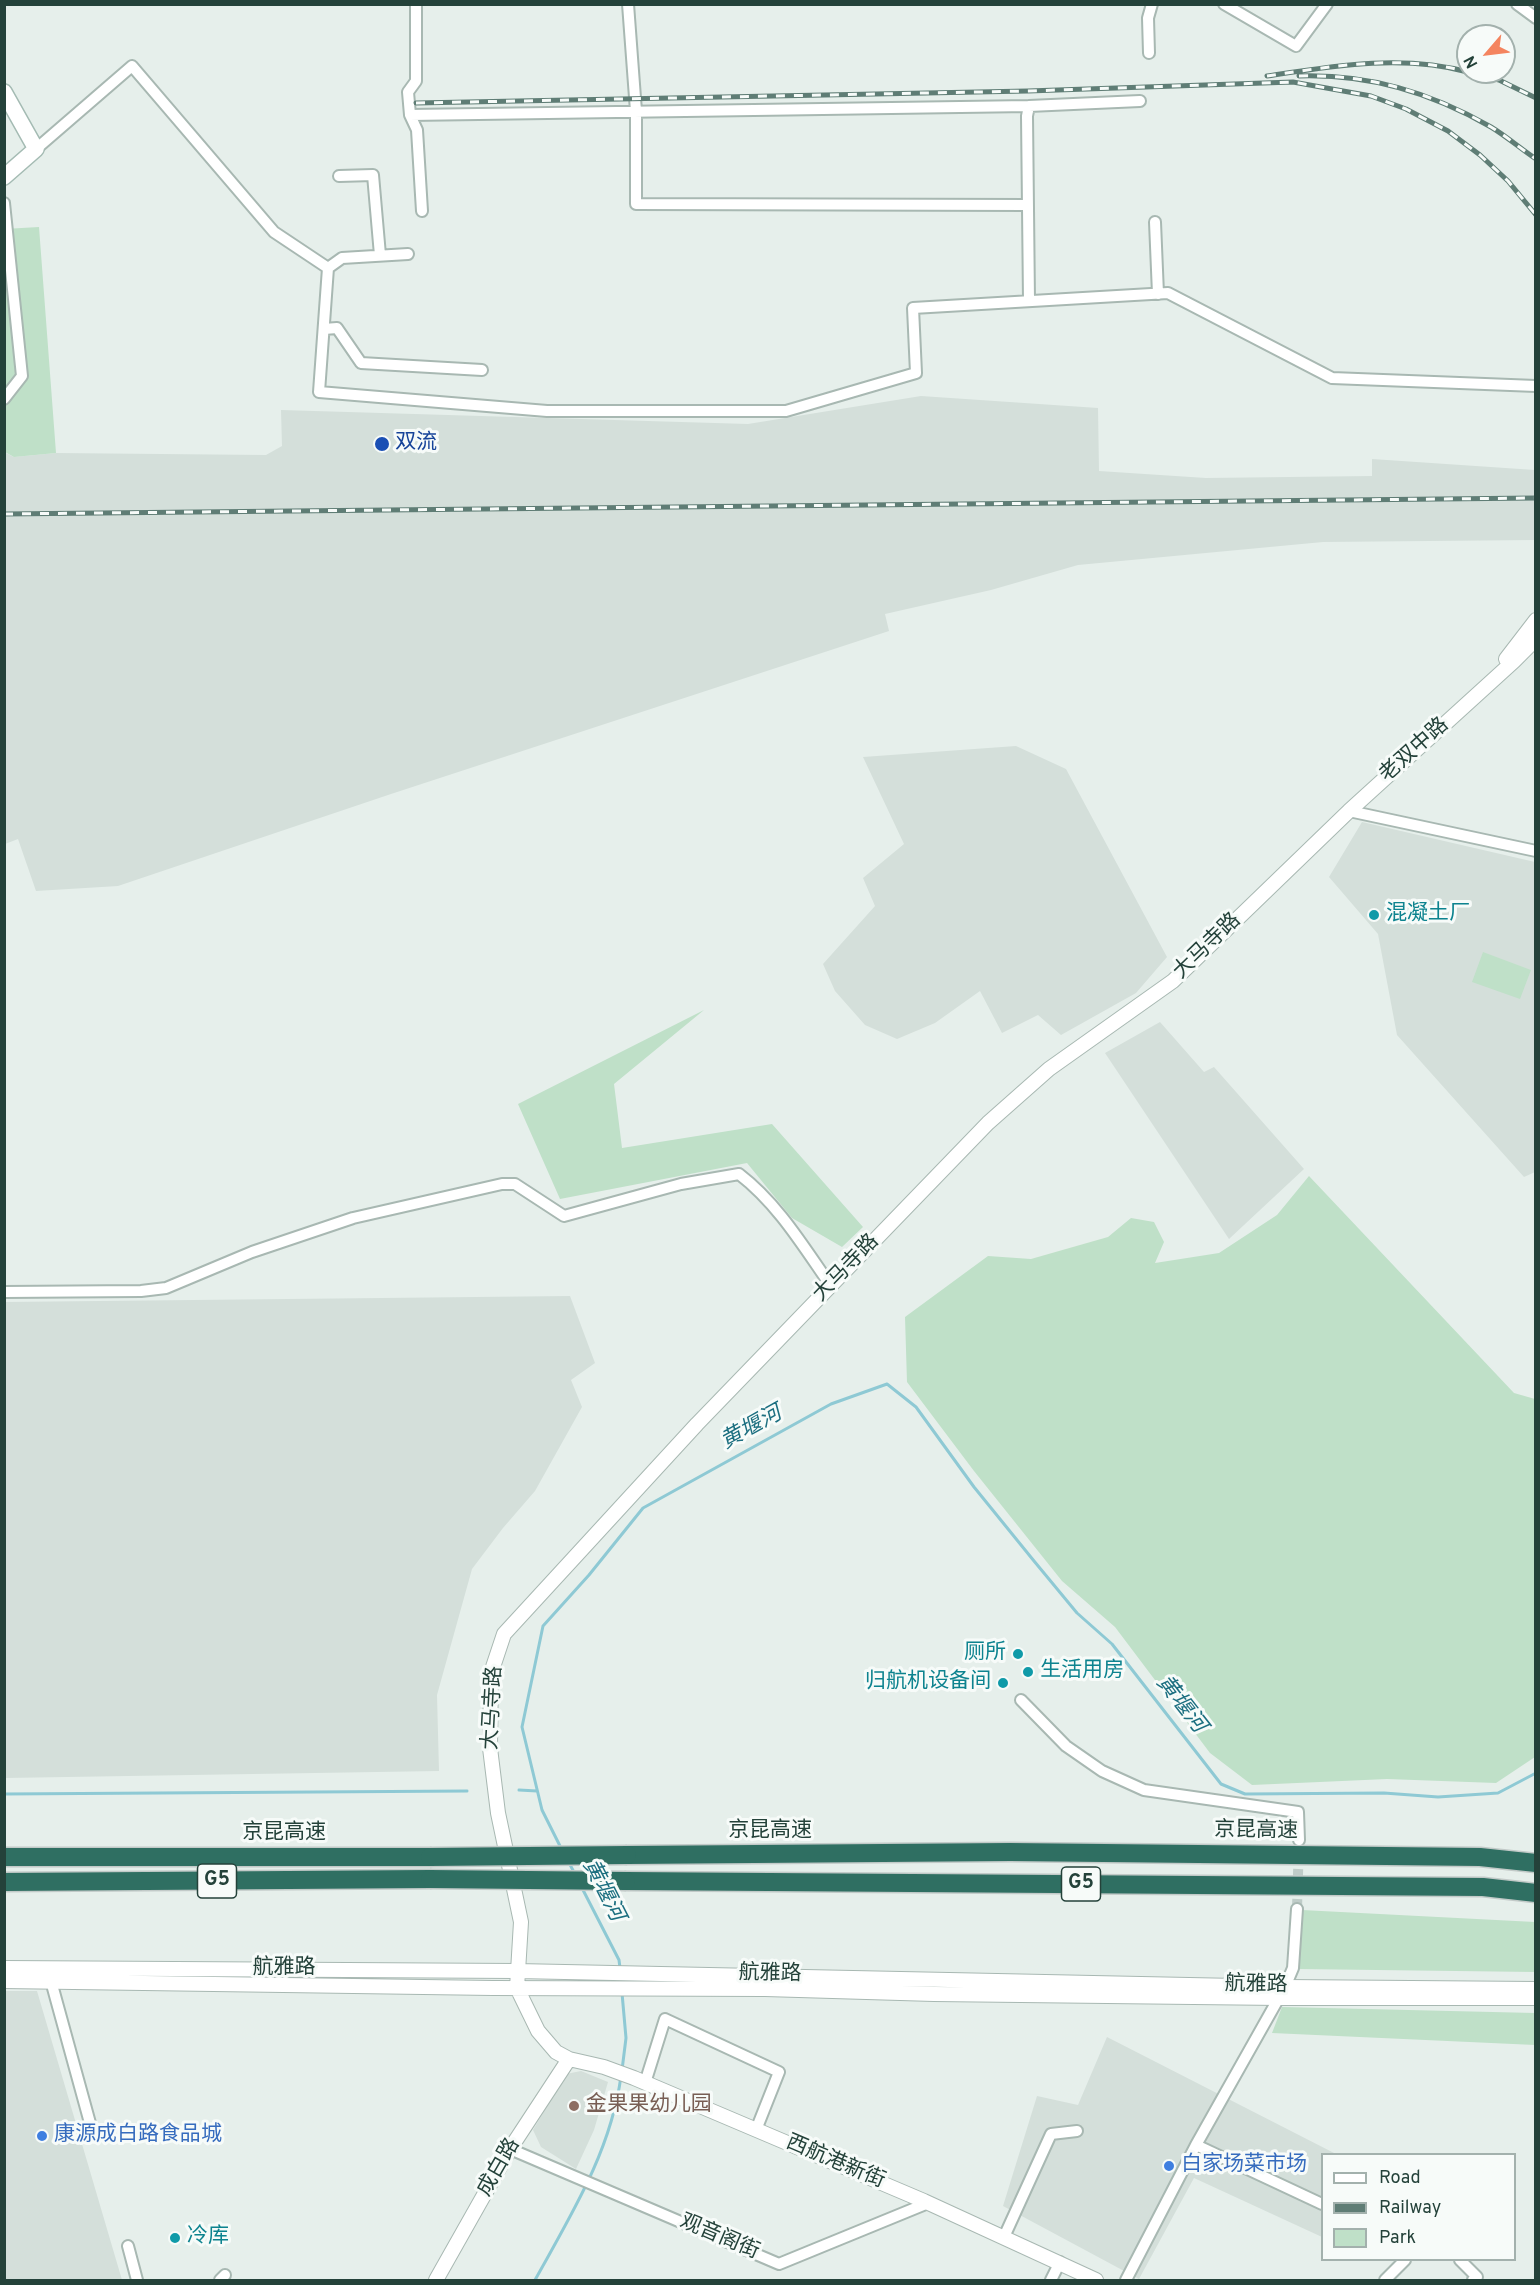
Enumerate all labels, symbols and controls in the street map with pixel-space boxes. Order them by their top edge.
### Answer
north arrow [1456,24,1516,84]
text: N [1460,52,1483,71]
place label: 双流 [395,431,437,457]
marker: 双流 [373,435,391,453]
street label: 老双中路 [1375,714,1455,788]
place label: 混凝土厂 [1386,902,1470,928]
marker: 混凝土厂 [1367,908,1381,922]
street label: 大马寺路 [1169,909,1247,985]
street label: 大马寺路 [809,1230,885,1308]
water label: 黄堰河 [717,1401,787,1457]
place label: 厕所 [964,1641,1006,1667]
marker: 厕所 [1011,1647,1025,1661]
place label: 生活用房 [1040,1659,1124,1685]
street label: 大马寺路 [479,1665,509,1751]
marker: 生活用房 [1021,1665,1035,1679]
place label: 归航机设备间 [865,1670,991,1696]
water label: 黄堰河 [1149,1671,1211,1739]
marker: 归航机设备间 [996,1676,1010,1690]
street label: 京昆高速 [728,1819,812,1845]
street label: 京昆高速 [1214,1819,1298,1845]
street label: 京昆高速 [242,1821,326,1847]
water label: 黄堰河 [575,1856,629,1926]
road number: G5 [198,1864,236,1898]
road number: G5 [1062,1867,1100,1901]
street label: 航雅路 [253,1956,315,1982]
street label: 航雅路 [738,1962,802,1988]
street label: 航雅路 [1224,1973,1288,1999]
place label: 金果果幼儿园 [586,2093,712,2119]
marker: 金果果幼儿园 [567,2099,581,2113]
place label: 康源成白路食品城 [54,2123,222,2149]
marker: 康源成白路食品城 [35,2129,49,2143]
street label: 西航港新街 [782,2131,888,2195]
street label: 成白路 [473,2134,527,2202]
place label: 白家场菜市场 [1181,2153,1307,2179]
legend [1321,2153,1516,2261]
marker: 白家场菜市场 [1162,2159,1176,2173]
text: Road [1379,2167,1421,2190]
text: Railway [1379,2197,1441,2220]
street label: 观音阁街 [675,2210,763,2266]
place label: 冷库 [187,2225,229,2251]
text: Park [1379,2227,1416,2250]
marker: 冷库 [168,2231,182,2245]

